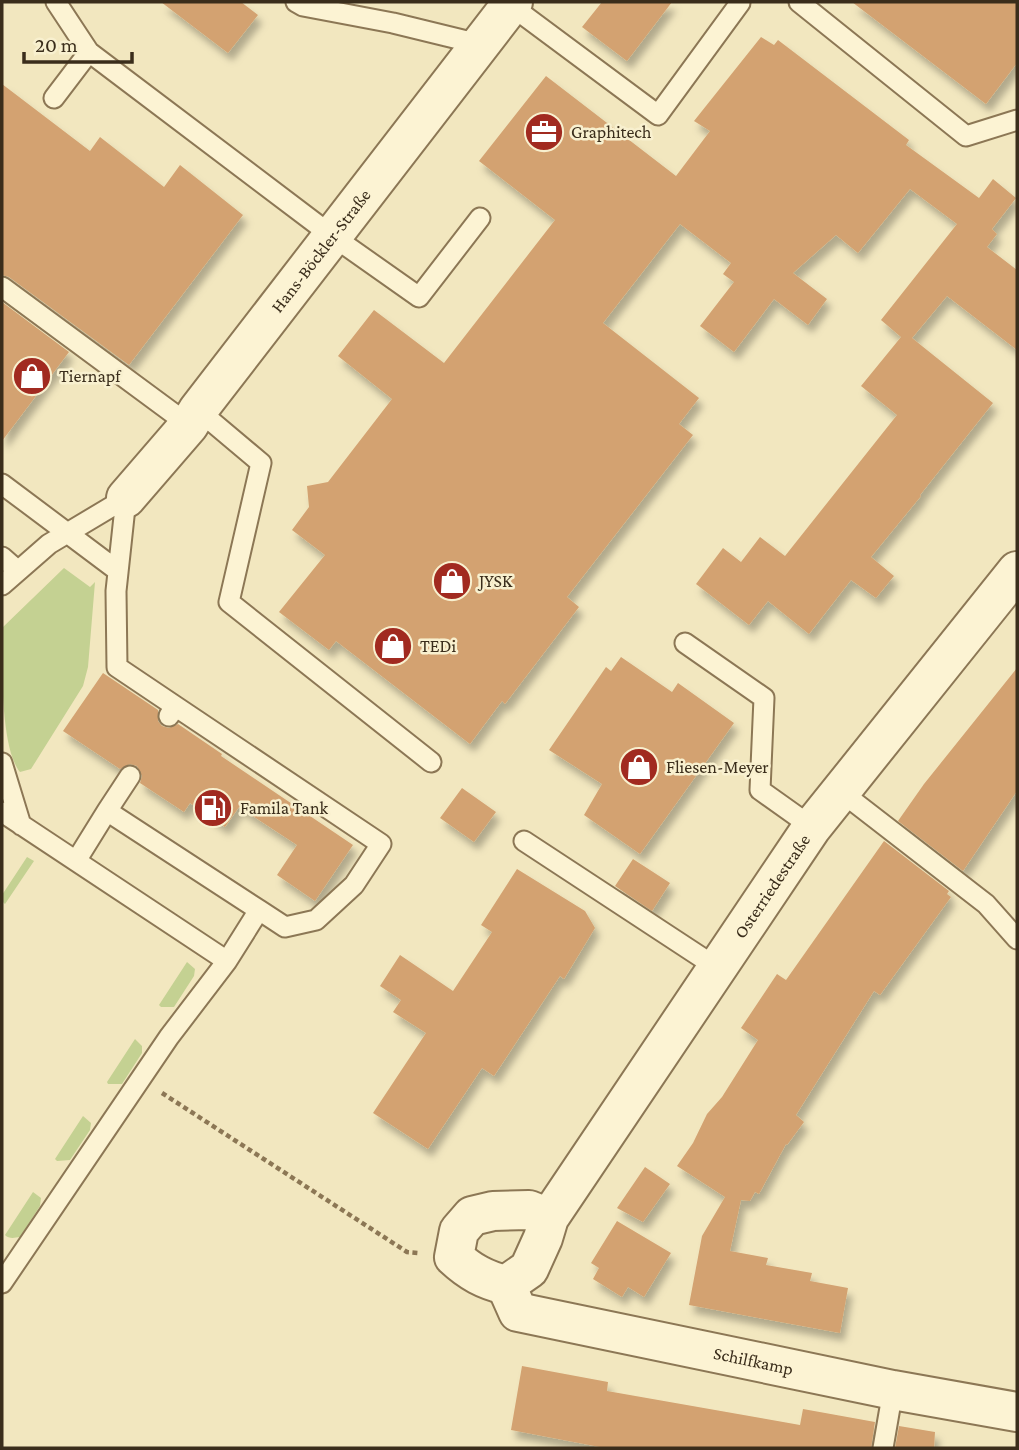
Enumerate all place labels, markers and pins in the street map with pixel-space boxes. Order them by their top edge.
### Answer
office icon: Graphitech [523,111,565,153]
place label: Graphitech [571,122,652,142]
shop icon: Tiernapf [11,355,53,397]
place label: Tiernapf [59,366,122,386]
shop icon: JYSK [431,560,473,602]
place label: JYSK [477,571,513,591]
shop icon: TEDi [372,625,414,667]
place label: TEDi [420,636,457,656]
shop icon: Fliesen-Meyer [618,746,660,788]
place label: Fliesen-Meyer [666,757,769,777]
fuel station icon: Famila Tank [192,787,234,829]
place label: Famila Tank [240,798,329,818]

